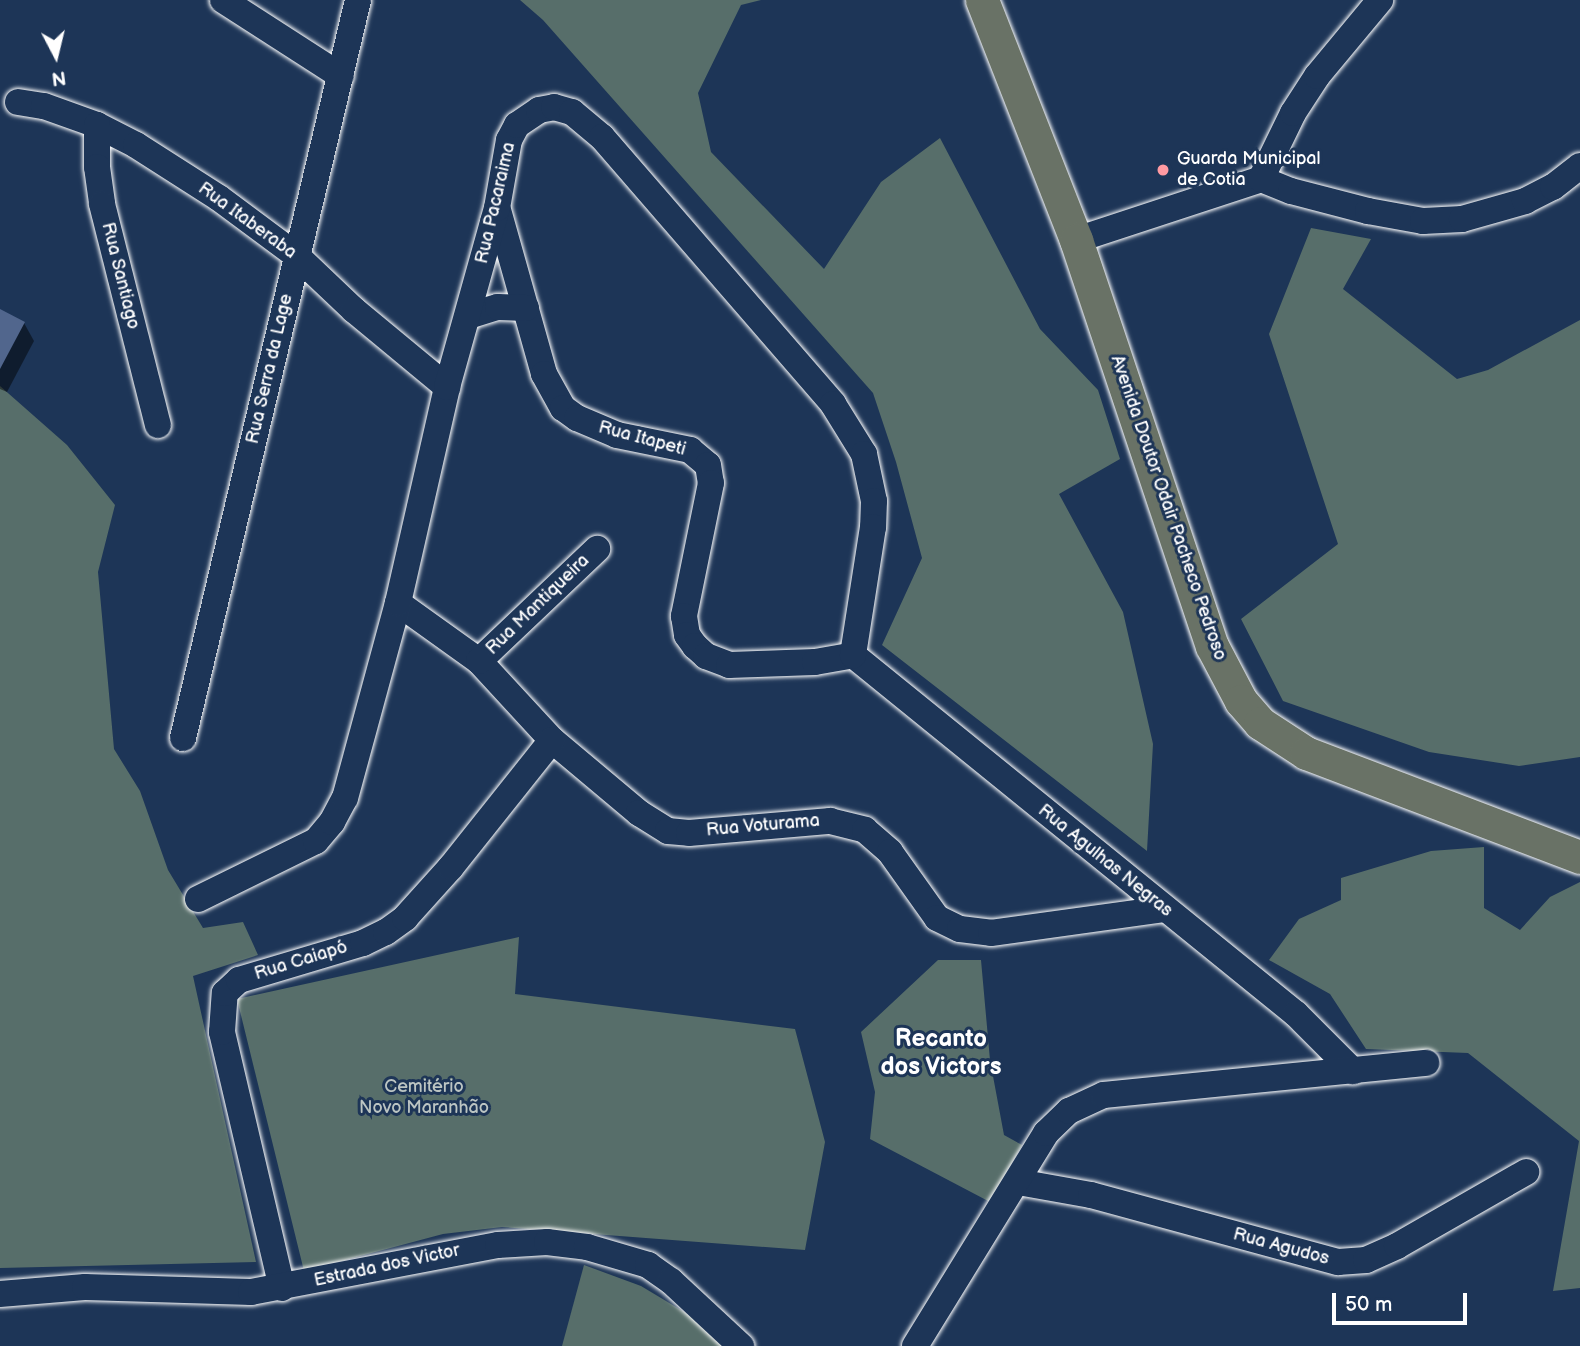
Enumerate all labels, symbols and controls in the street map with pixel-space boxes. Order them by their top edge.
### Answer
north arrow [21,21,91,91]
text: N [50,65,67,90]
street label: Rua Pacaraima [472,140,520,266]
place label: Guarda Municipal de Cotia [1177,149,1321,192]
marker: Guarda Municipal de Cotia [1155,162,1171,178]
street label: Rua Itaberaba [194,178,300,264]
street label: Rua Santiago [96,220,144,332]
street label: Rua Serra da Lage [242,292,298,446]
street label: Avenida Doutor Odair Pacheco Pedroso [1106,353,1230,663]
street label: Rua Itapeti [596,417,688,461]
street label: Rua Mantiqueira [482,550,594,660]
street label: Rua Agulhas Negras [1033,800,1177,922]
street label: Rua Voturama [705,810,821,842]
street label: Rua Caiapó [252,937,350,985]
district label: Recanto dos Victors [880,1025,1002,1081]
park label: Cemitério Novo Maranhão [359,1077,489,1120]
street label: Rua Agudos [1231,1224,1331,1270]
street label: Estrada dos Victor [312,1240,462,1292]
scale bar [1335,1280,1470,1324]
text: 50 m [1345,1292,1392,1317]

